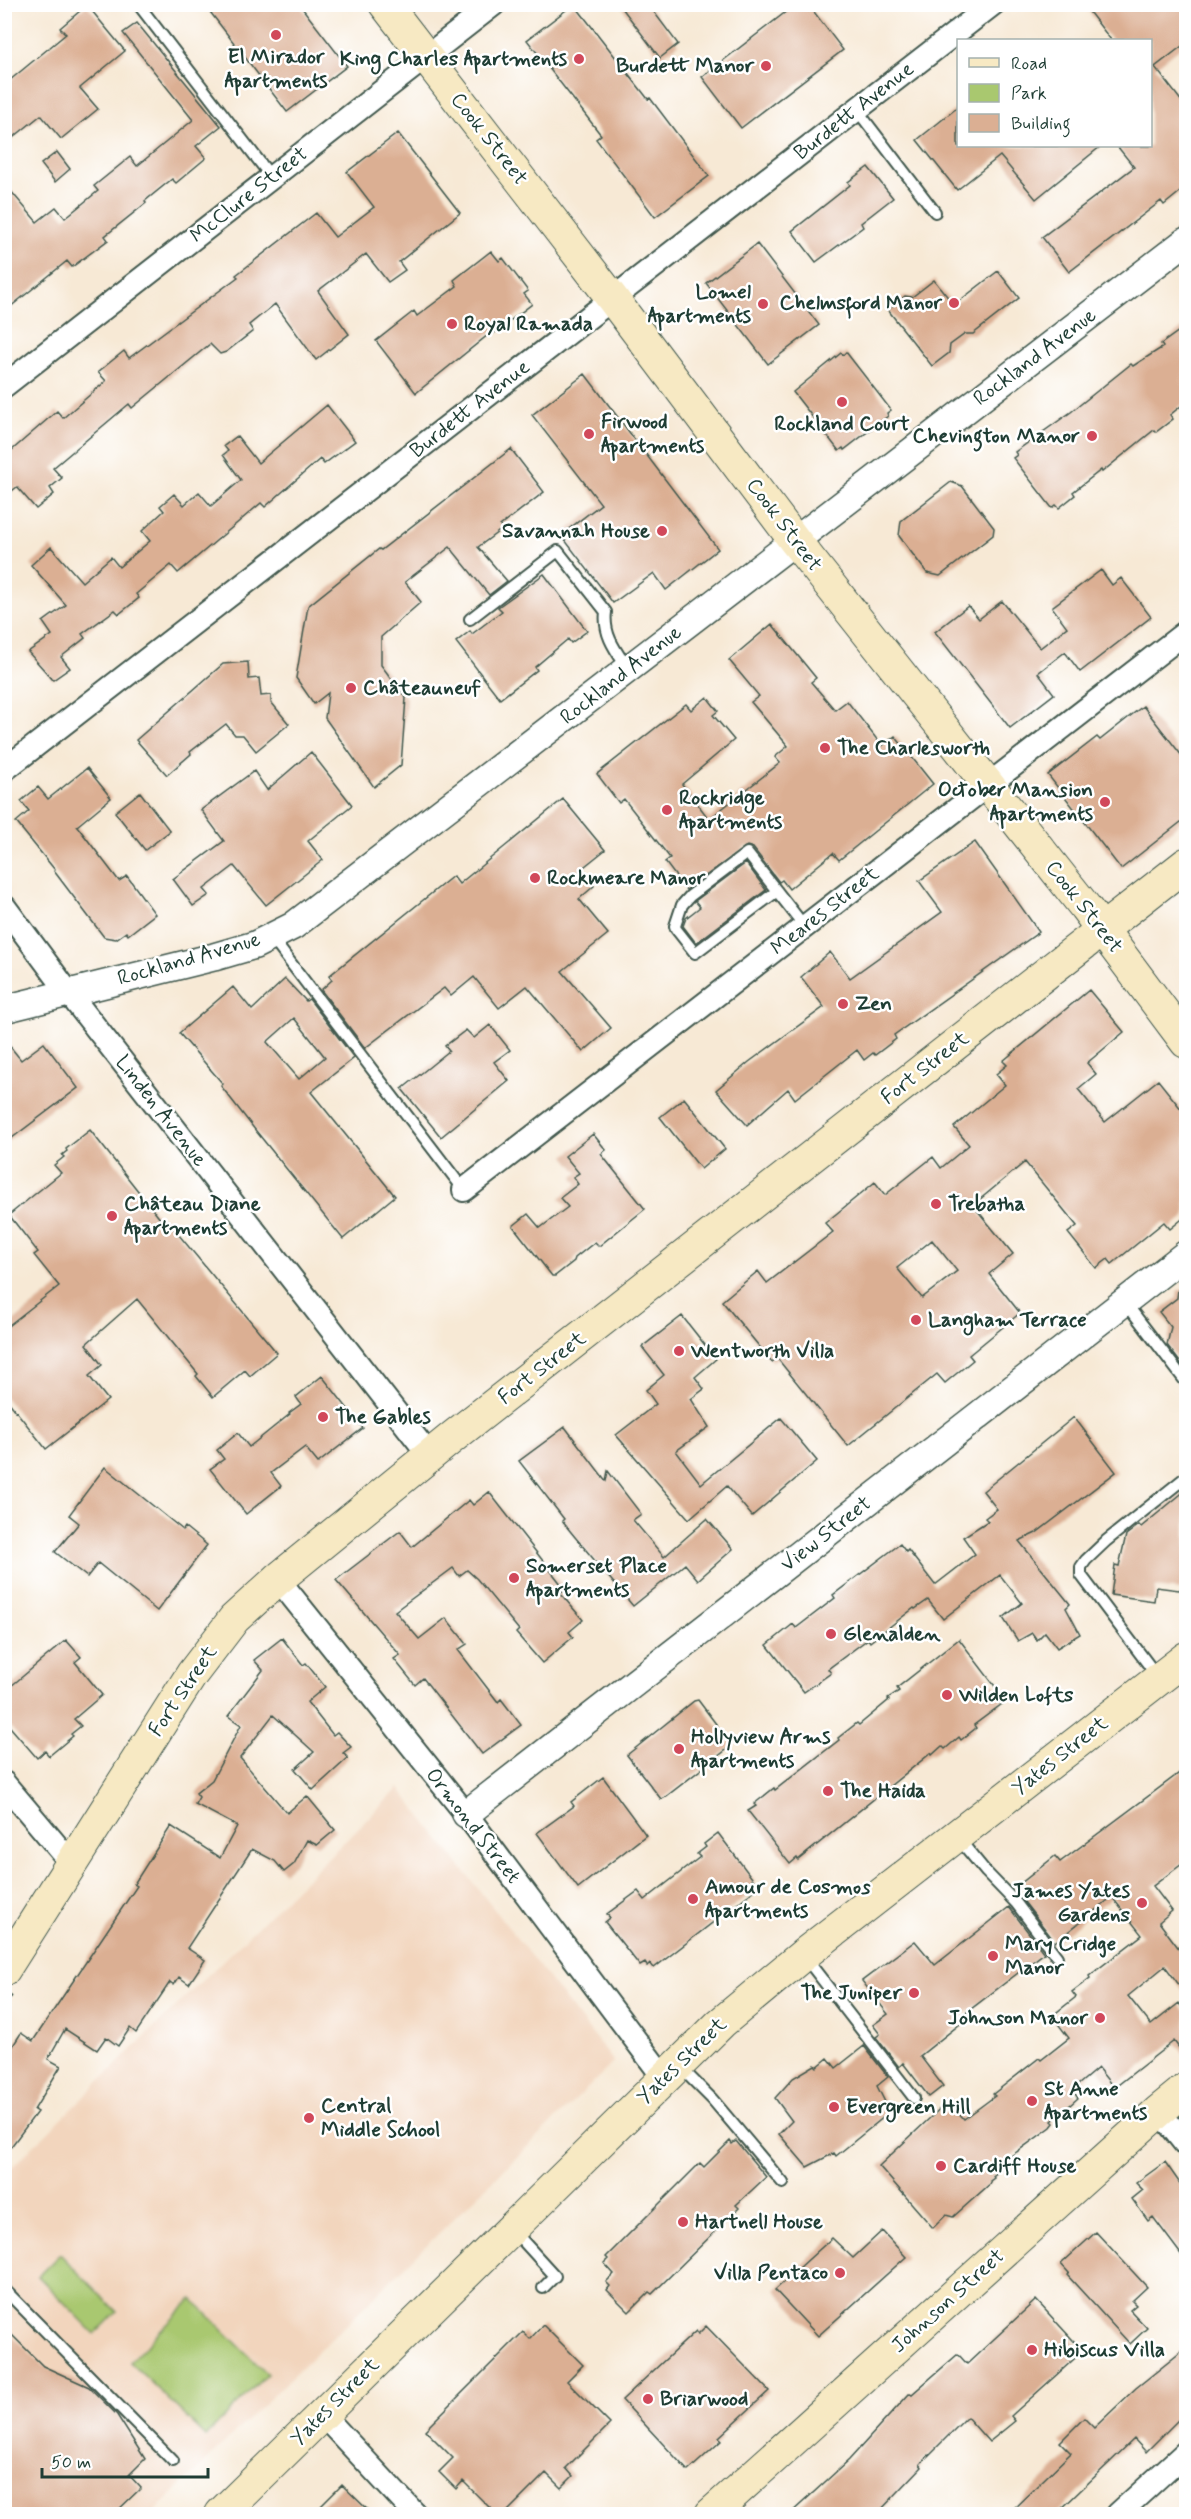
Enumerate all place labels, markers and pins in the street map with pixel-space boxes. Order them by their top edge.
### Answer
marker: El Mirador Apartments [269,28,283,42]
place label: El Mirador Apartments [224,43,328,96]
place label: King Charles Apartments [340,45,568,75]
marker: King Charles Apartments [572,52,586,66]
place label: Burdett Manor [616,52,755,80]
marker: Burdett Manor [759,59,773,73]
place label: Lomel Apartments [648,278,752,331]
place label: Chelmsford Manor [779,289,943,319]
marker: Chelmsford Manor [947,296,961,310]
marker: Lomel Apartments [756,297,770,311]
place label: Royal Ramada [464,310,593,338]
marker: Royal Ramada [445,317,459,331]
marker: Rockland Court [835,395,849,409]
place label: Firwood Apartments [601,408,705,461]
place label: Rockland Court [774,410,910,438]
place label: Chevington Manor [912,422,1080,452]
marker: Firwood Apartments [582,427,596,441]
marker: Chevington Manor [1085,429,1099,443]
place label: Savannah House [502,517,650,545]
marker: Savannah House [655,524,669,538]
place label: Châteauneuf [363,674,482,702]
marker: Châteauneuf [344,681,358,695]
place label: The Charlesworth [837,734,991,762]
marker: The Charlesworth [818,741,832,755]
place label: October Mansion Apartments [938,776,1094,829]
place label: Rockridge Apartments [679,784,783,837]
marker: October Mansion Apartments [1098,795,1112,809]
marker: Rockridge Apartments [660,803,674,817]
place label: Rockmeare Manor [547,864,706,892]
marker: Rockmeare Manor [528,871,542,885]
place label: Zen [855,990,892,1018]
marker: Zen [836,997,850,1011]
place label: Château Diane Apartments [124,1190,261,1243]
place label: Trebatha [948,1190,1025,1218]
marker: Trebatha [929,1197,943,1211]
marker: Château Diane Apartments [105,1209,119,1223]
place label: Langham Terrace [928,1306,1087,1336]
marker: Langham Terrace [909,1313,923,1327]
place label: Wentworth Villa [690,1337,834,1365]
marker: Wentworth Villa [672,1344,686,1358]
place label: The Gables [335,1403,432,1431]
marker: The Gables [316,1410,330,1424]
place label: Somerset Place Apartments [526,1552,667,1605]
marker: Somerset Place Apartments [507,1571,521,1585]
place label: Glenalden [843,1620,941,1648]
marker: Glenalden [824,1627,838,1641]
place label: Wilden Lofts [958,1681,1074,1709]
marker: Wilden Lofts [940,1688,954,1702]
place label: Hollyview Arms Apartments [691,1723,831,1776]
marker: Hollyview Arms Apartments [672,1742,686,1756]
place label: The Haida [840,1777,926,1805]
marker: The Haida [821,1784,835,1798]
place label: Amour de Cosmos Apartments [705,1873,871,1926]
place label: James Yates Gardens [1012,1877,1131,1929]
marker: Amour de Cosmos Apartments [686,1892,700,1906]
marker: James Yates Gardens [1135,1896,1149,1910]
place label: Mary Cridge Manor [1005,1930,1116,1982]
marker: Mary Cridge Manor [986,1949,1000,1963]
place label: The Juniper [801,1979,903,2007]
marker: The Juniper [907,1986,921,2000]
place label: Johnson Manor [948,2004,1089,2032]
marker: Johnson Manor [1093,2011,1107,2025]
place label: St Anne Apartments [1044,2075,1148,2128]
place label: Central Middle School [321,2092,440,2144]
place label: Evergreen Hill [846,2093,971,2123]
marker: St Anne Apartments [1025,2094,1039,2108]
marker: Evergreen Hill [827,2100,841,2114]
marker: Central Middle School [302,2111,316,2125]
place label: Cardiff House [953,2152,1076,2180]
marker: Cardiff House [934,2159,948,2173]
place label: Hartnell House [695,2208,823,2236]
marker: Hartnell House [676,2215,690,2229]
place label: Villa Pentaco [714,2259,828,2287]
marker: Villa Pentaco [833,2266,847,2280]
place label: Hibiscus Villa [1044,2336,1165,2364]
marker: Hibiscus Villa [1025,2343,1039,2357]
place label: Briarwood [660,2385,748,2413]
marker: Briarwood [641,2392,655,2406]

